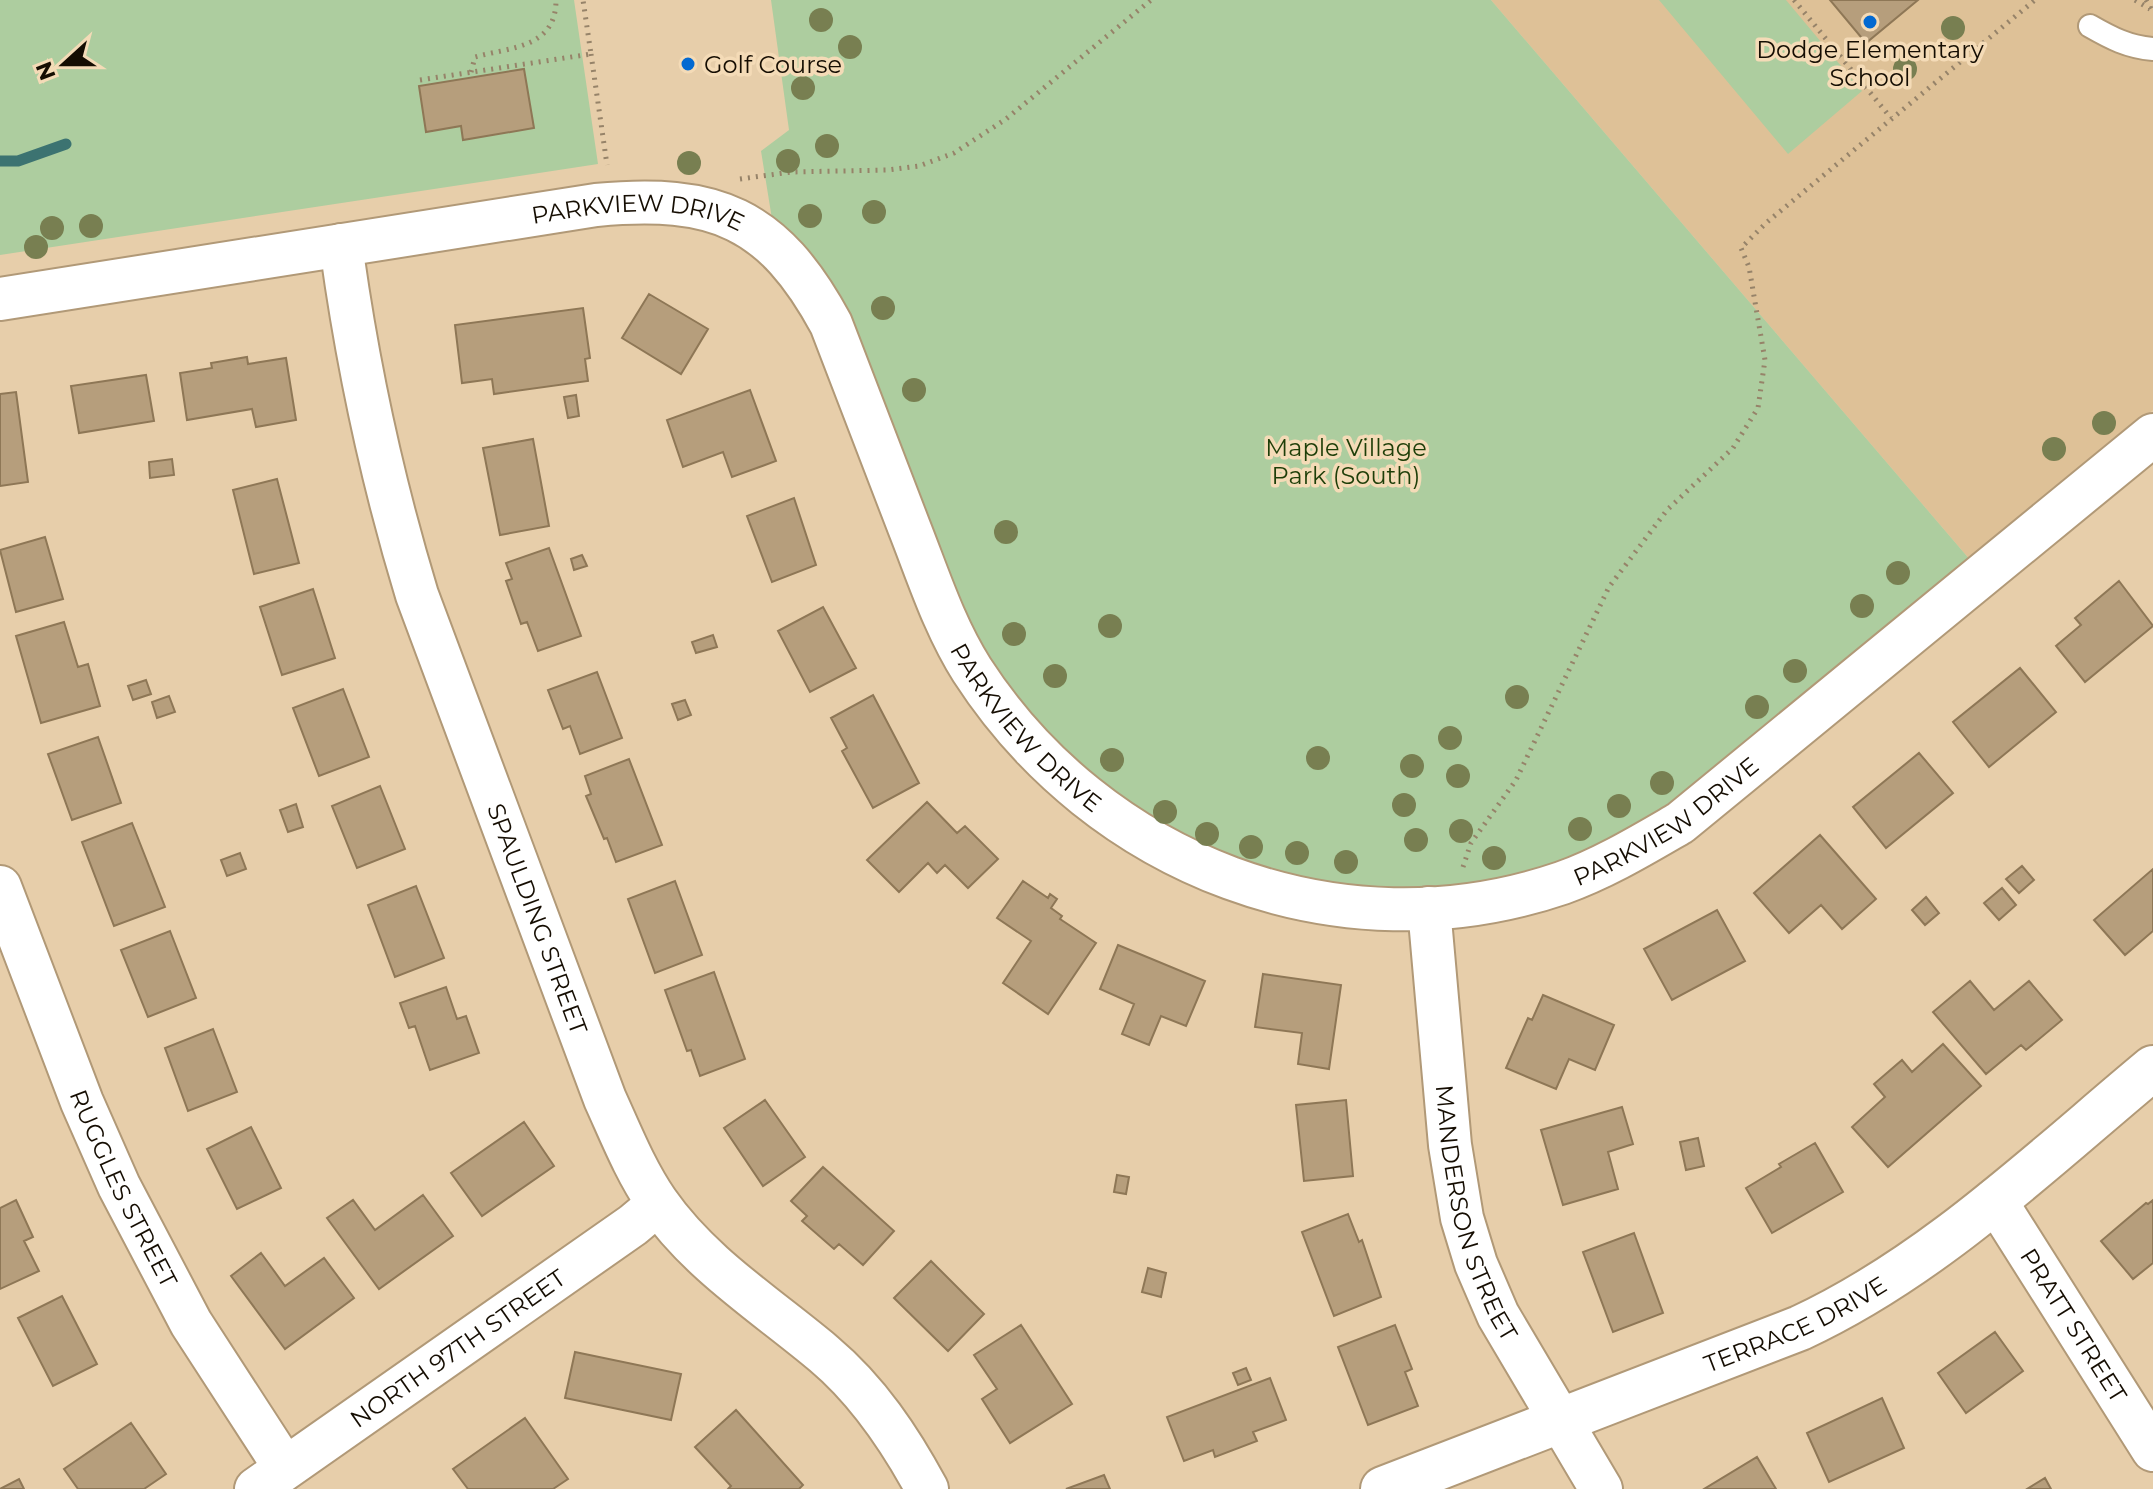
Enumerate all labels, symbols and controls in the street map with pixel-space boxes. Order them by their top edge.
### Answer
marker: Dodge Elementary School [1861,13,1879,31]
north arrow [24,24,104,104]
place label: Dodge Elementary School [1756,35,1984,92]
place label: Golf Course [704,50,842,79]
marker: Golf Course [679,55,697,73]
text: N [30,58,62,84]
street label: PARKVIEW DRIVE [529,188,750,237]
park label: Maple Village Park (South) [1265,433,1427,490]
street label: PARKVIEW DRIVE [945,638,1108,818]
street label: PARKVIEW DRIVE [1569,750,1764,892]
street label: SPAULDING STREET [482,799,594,1038]
street label: MANDERSON STREET [1430,1083,1524,1346]
street label: RUGGLES STREET [64,1085,184,1292]
street label: PRATT STREET [2015,1243,2134,1408]
street label: NORTH 97TH STREET [344,1262,571,1433]
street label: TERRACE DRIVE [1700,1270,1891,1378]

